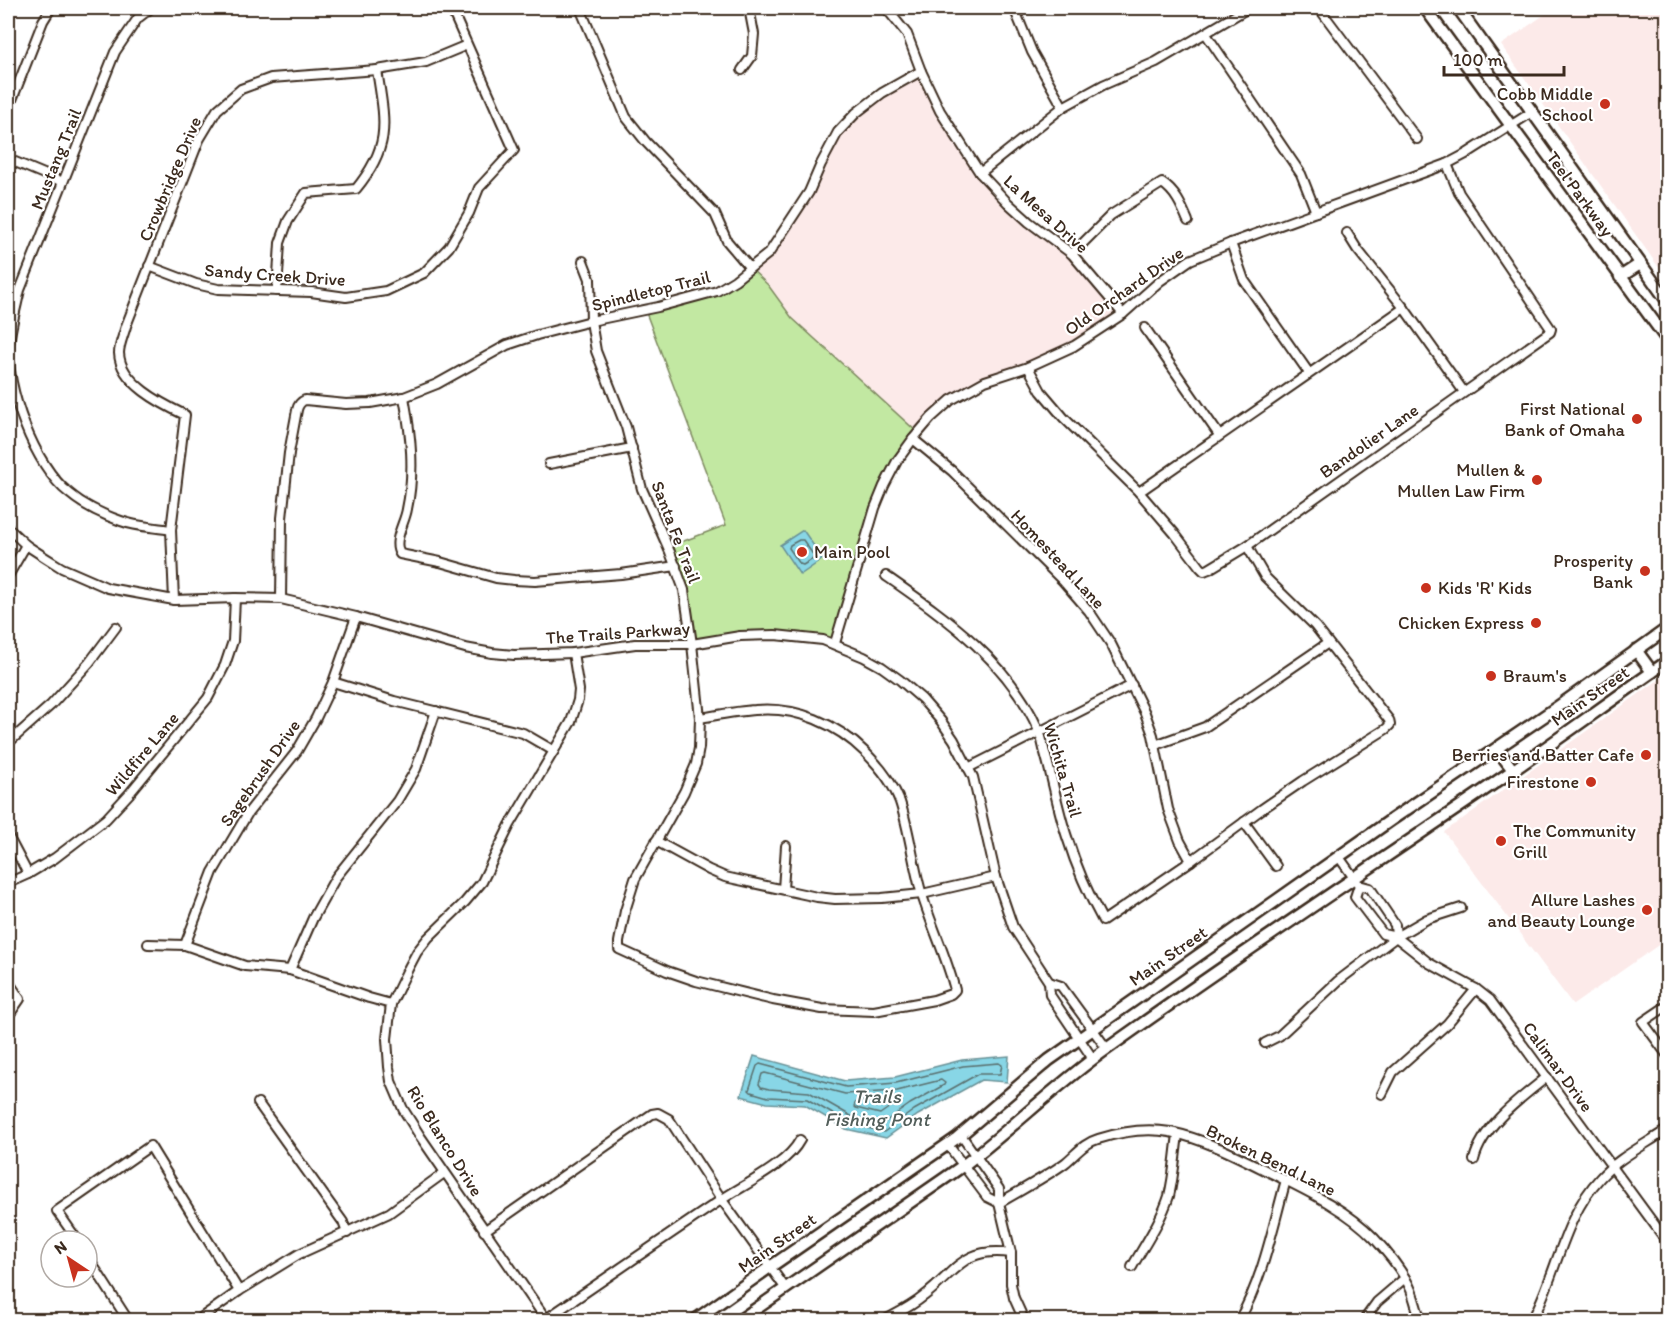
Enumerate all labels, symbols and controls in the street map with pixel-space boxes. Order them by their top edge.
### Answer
scale bar [1444,39,1564,77]
text: 100 m [1453,49,1503,71]
place label: Cobb Middle School [1497,83,1593,126]
marker: Cobb Middle School [1598,97,1612,111]
street label: Mustang Trail [26,105,86,213]
street label: Crowbridge Drive [134,113,206,245]
street label: Teel Parkway [1542,147,1619,241]
street label: La Mesa Drive [999,170,1093,258]
street label: Old Orchard Drive [1060,242,1188,340]
street label: Sandy Creek Drive [204,259,346,291]
street label: Spindletop Trail [589,266,713,316]
place label: First National Bank of Omaha [1504,398,1626,441]
street label: Bandolier Lane [1315,399,1423,483]
marker: First National Bank of Omaha [1630,412,1644,426]
place label: Mullen & Mullen Law Firm [1397,459,1525,502]
marker: Mullen & Mullen Law Firm [1530,473,1544,487]
street label: Santa Fe Trail [646,478,706,586]
street label: Homestead Lane [1006,505,1110,613]
place label: Main Pool [814,541,890,563]
marker: Main Pool [795,545,809,559]
place label: Prosperity Bank [1553,550,1633,593]
marker: Prosperity Bank [1638,564,1652,578]
place label: Kids 'R' Kids [1438,577,1532,599]
marker: Kids 'R' Kids [1419,581,1433,595]
place label: Chicken Express [1398,612,1524,634]
marker: Chicken Express [1529,616,1543,630]
street label: The Trails Parkway [545,617,691,649]
street label: Main Street [1547,661,1634,731]
place label: Braum's [1503,665,1567,687]
marker: Braum's [1484,669,1498,683]
street label: Wildfire Lane [100,707,184,801]
street label: Sagebrush Drive [215,715,305,831]
street label: Wichita Trail [1039,720,1087,820]
place label: Berries and Batter Cafe [1452,744,1634,766]
marker: Berries and Batter Cafe [1639,748,1653,762]
place label: Firestone [1507,771,1579,793]
marker: Firestone [1584,775,1598,789]
place label: The Community Grill [1513,820,1636,863]
marker: The Community Grill [1494,834,1508,848]
place label: Allure Lashes and Beauty Lounge [1487,889,1635,932]
marker: Allure Lashes and Beauty Lounge [1640,903,1654,917]
street label: Main Street [1125,921,1212,991]
street label: Calimar Drive [1518,1018,1598,1116]
street label: Rio Blanco Drive [402,1082,488,1200]
water label: Trails Fishing Pont [824,1084,931,1131]
street label: Broken Bend Lane [1203,1119,1339,1201]
street label: Main Street [734,1208,821,1278]
north arrow [39,1229,99,1289]
text: N [51,1236,70,1258]

